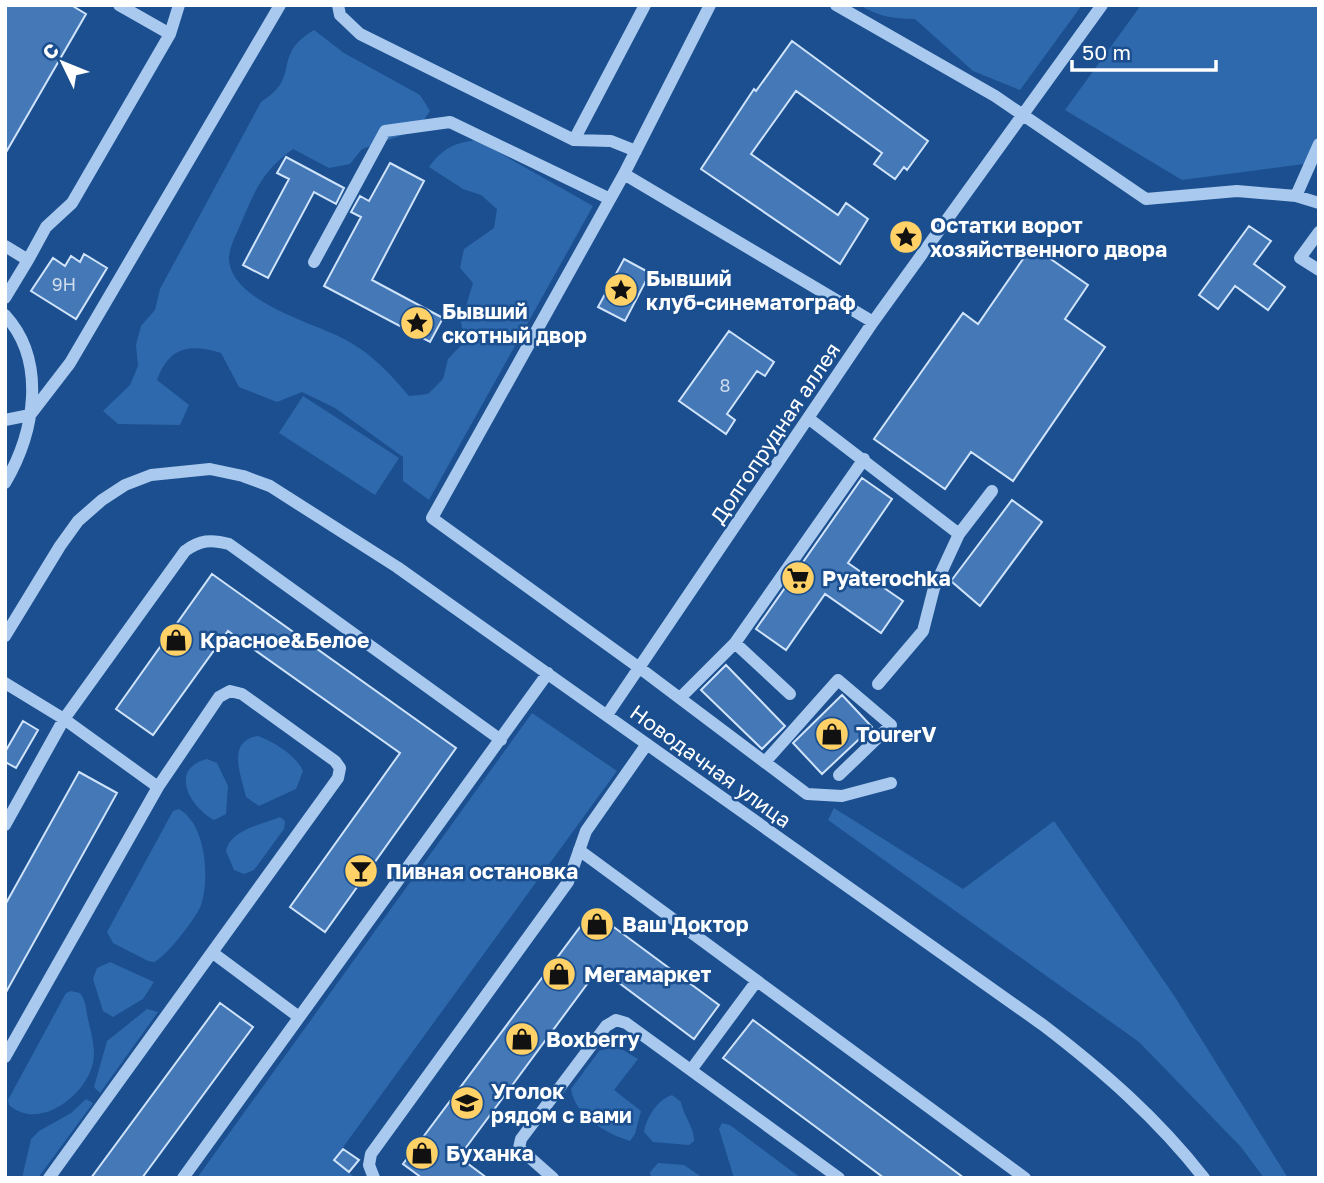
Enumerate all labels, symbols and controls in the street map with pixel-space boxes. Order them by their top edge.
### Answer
north arrow [28,28,98,98]
scale bar [1072,28,1216,72]
text: С [37,38,63,64]
text: 50 m [1082,39,1131,65]
place label: Остатки ворот хозяйственного двора [930,212,1167,262]
place icon: Остатки ворот хозяйственного двора [887,218,925,256]
place label: Бывший клуб-синематограф [646,265,856,315]
place icon: Бывший клуб-синематограф [602,271,640,309]
house number: 9Н [52,273,76,295]
place label: Бывший скотный двор [442,298,587,348]
place icon: Бывший скотный двор [398,304,436,342]
street label: Долгопрудная аллея [705,337,845,529]
house number: 8 [720,374,730,396]
supermarket icon: Pyaterochka [779,559,817,597]
place label: Pyaterochka [822,565,951,591]
shop icon: Красное&Белое [157,621,195,659]
place label: Красное&Белое [200,627,369,653]
street label: Новодачная улица [625,699,797,833]
shop icon: TourerV [813,715,851,753]
place label: TourerV [856,721,937,747]
bar icon: Пивная остановка [342,852,380,890]
place label: Пивная остановка [386,858,578,884]
shop icon: Ваш Доктор [578,905,616,943]
place label: Ваш Доктор [622,911,749,937]
shop icon: Мегамаркет [540,955,578,993]
place label: Мегамаркет [584,961,712,987]
shop icon: Boxberry [503,1020,541,1058]
place label: Boxberry [546,1026,640,1052]
place label: Уголок рядом с вами [491,1078,632,1128]
school or university icon: Уголок рядом с вами [448,1084,486,1122]
shop icon: Буханка [403,1134,441,1172]
place label: Буханка [446,1140,534,1166]

